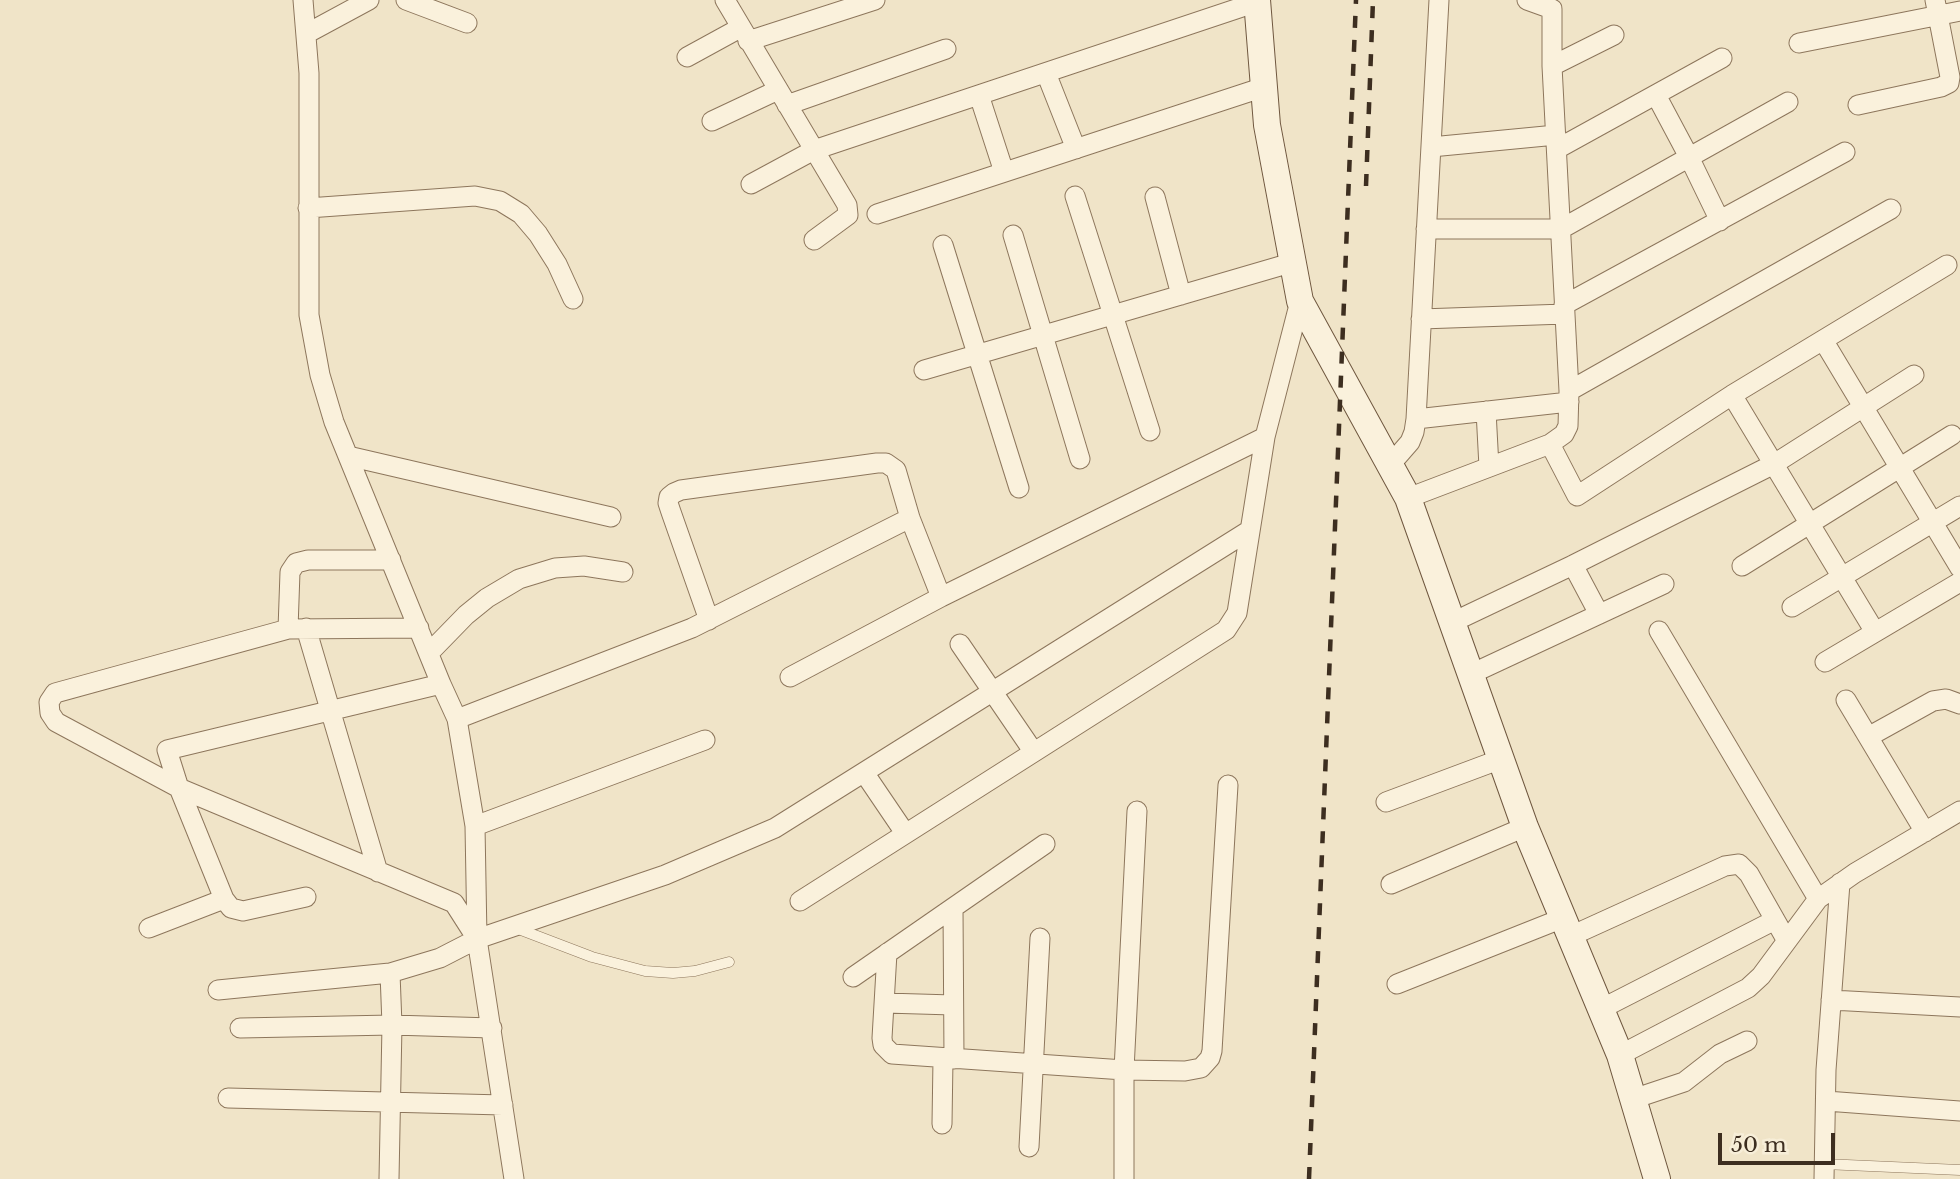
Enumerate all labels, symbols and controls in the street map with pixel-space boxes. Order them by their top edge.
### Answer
scale bar [1722,1120,1839,1164]
text: 50 m [1731,1132,1786,1158]

